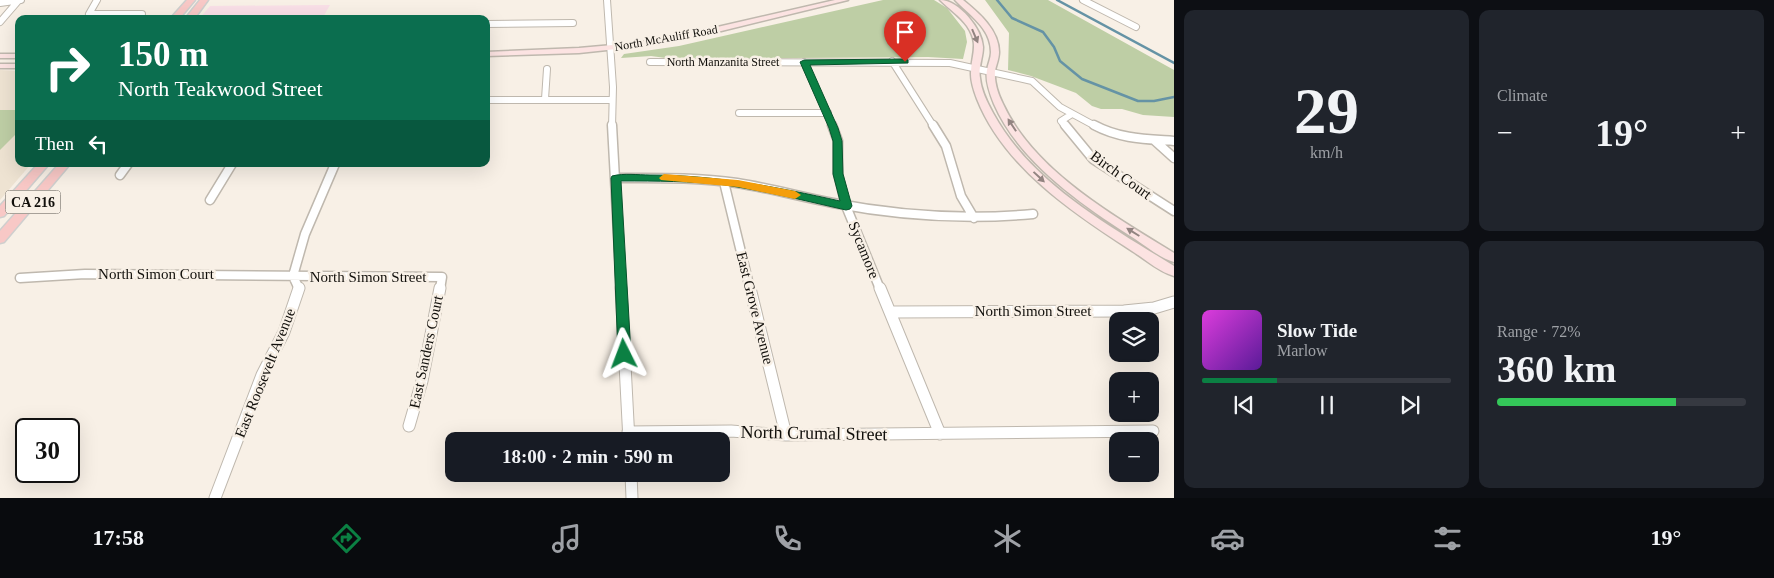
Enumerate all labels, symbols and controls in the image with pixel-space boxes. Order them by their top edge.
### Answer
pin [884,11,926,62]
icon: arrive [891,18,919,46]
street label: North McAuliff Road [613,22,719,54]
one-way arrow [972,29,980,43]
icon: right [35,35,100,100]
text: 150 m [118,35,208,74]
street label: North Manzanita Street [667,55,780,69]
text: 29 [1294,75,1359,147]
text: North Teakwood Street [118,76,323,101]
text: Climate [1497,87,1548,104]
text: 19° [1595,112,1648,154]
text: − [1497,117,1513,148]
text: + [1730,117,1746,148]
one-way arrow [1007,119,1016,132]
icon: left [84,130,112,158]
text: Then [35,133,74,154]
text: km/h [1310,144,1343,161]
street label: Birch Court [1087,148,1155,203]
one-way arrow [1033,171,1045,183]
road number: CA 216 [5,190,60,213]
street label: Sycamore [845,219,883,281]
one-way arrow [1126,227,1139,237]
street label: East Grove Avenue [733,250,777,366]
street label: North Simon Court [98,266,215,282]
street label: North Simon Street [310,269,427,285]
street label: East Sanders Court [406,293,446,410]
street label: North Simon Street [975,303,1092,319]
street label: East Roosevelt Avenue [232,306,298,440]
map controls [1109,312,1159,482]
button: layers [1109,312,1159,362]
text: Slow Tide [1277,320,1357,341]
text: Range · 72% [1497,323,1581,340]
position arrow [597,327,649,379]
text: Marlow [1277,342,1328,359]
text: 360 km [1497,348,1616,390]
button: + [1109,372,1159,422]
icon: previous [1230,391,1258,419]
icon: pause [1313,391,1341,419]
icon: next [1396,391,1424,419]
speed limit sign: 30 [15,418,80,483]
street label: North Crumal Street [740,422,888,444]
button: − [1109,432,1159,482]
text: 18:00 · 2 min · 590 m [502,446,673,467]
icon: directions [329,521,364,556]
icon: music [549,521,584,556]
icon: phone [770,521,805,556]
icon: climate [990,521,1025,556]
icon: car [1210,521,1245,556]
icon: filters [1430,521,1465,556]
text: 17:58 [93,525,144,550]
text: 19° [1650,525,1681,550]

